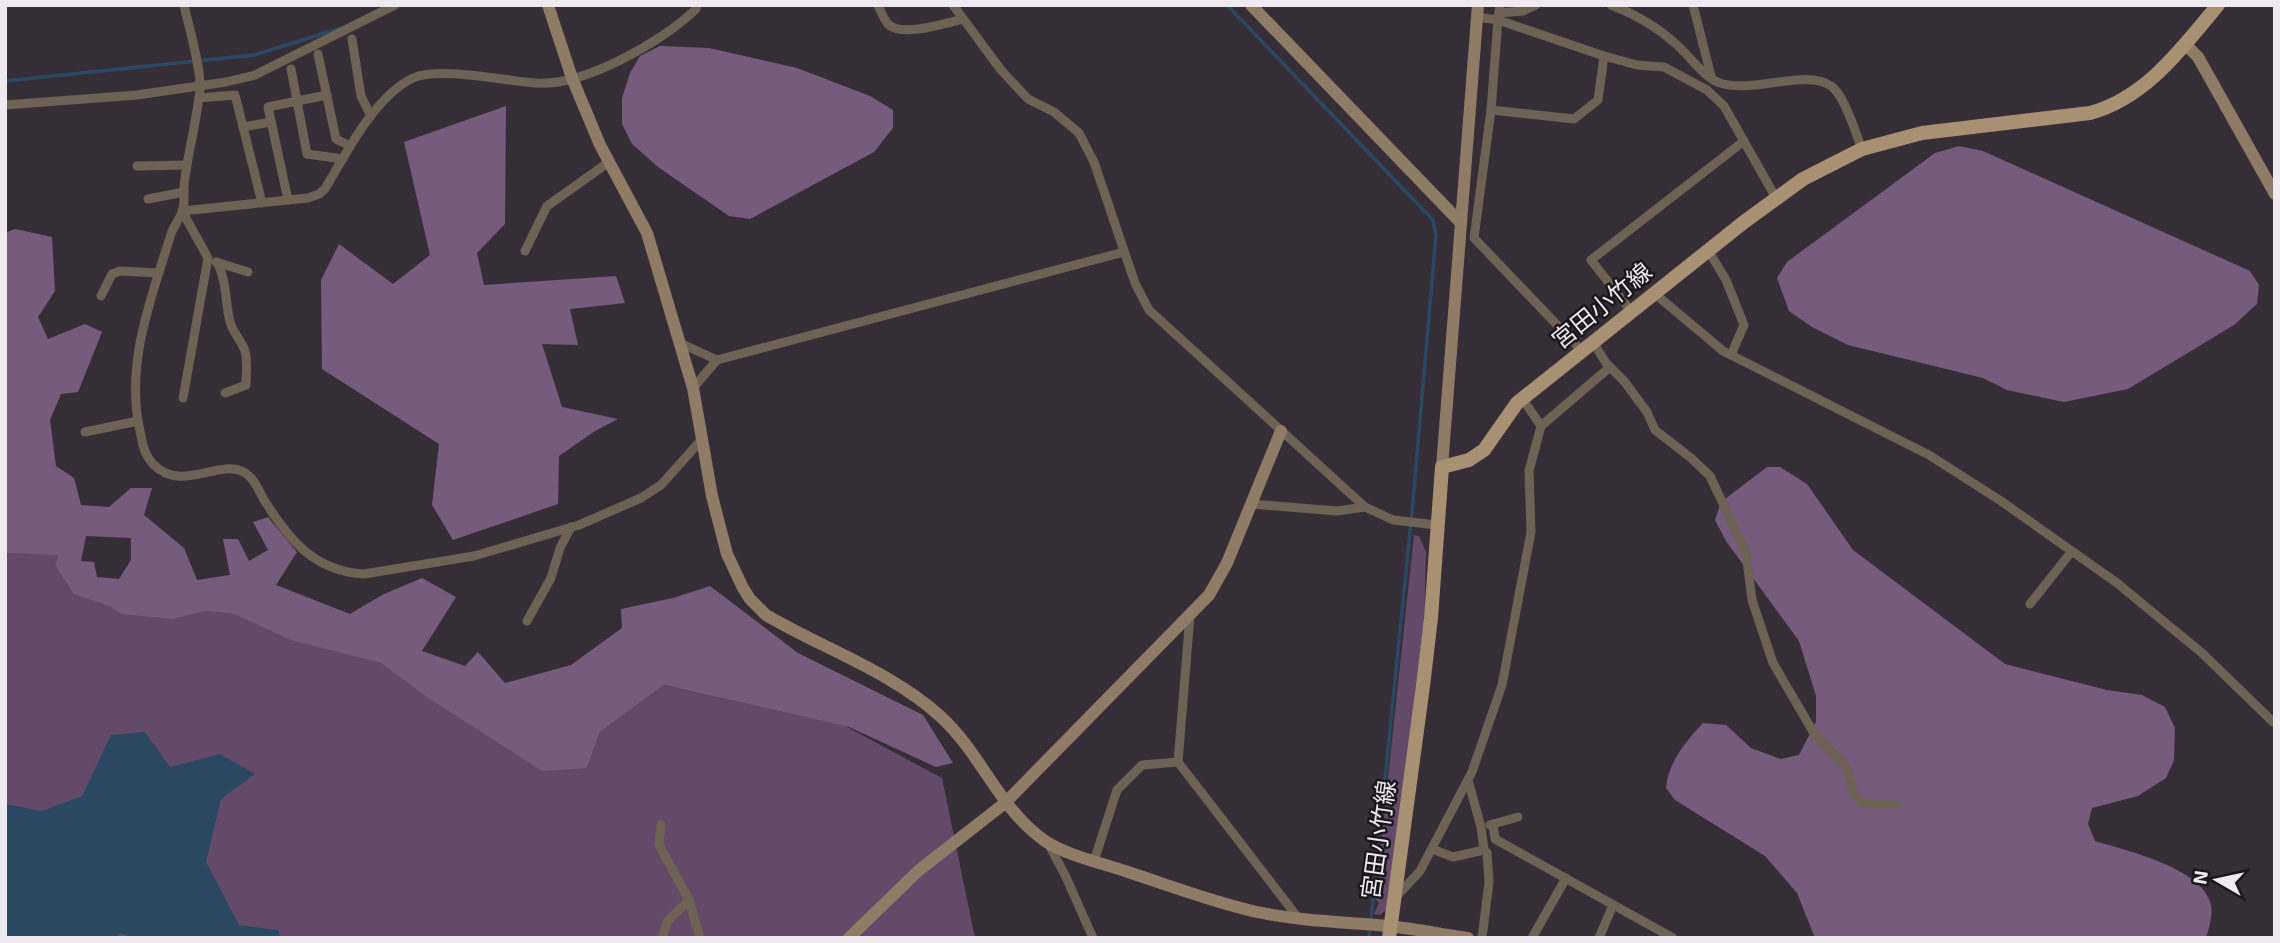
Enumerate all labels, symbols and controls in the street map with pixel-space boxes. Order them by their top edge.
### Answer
street label: 宮田小竹線 [1545,256,1657,354]
street label: 宮田小竹線 [1355,778,1400,901]
north arrow [2182,845,2252,915]
text: N [2187,869,2212,886]

